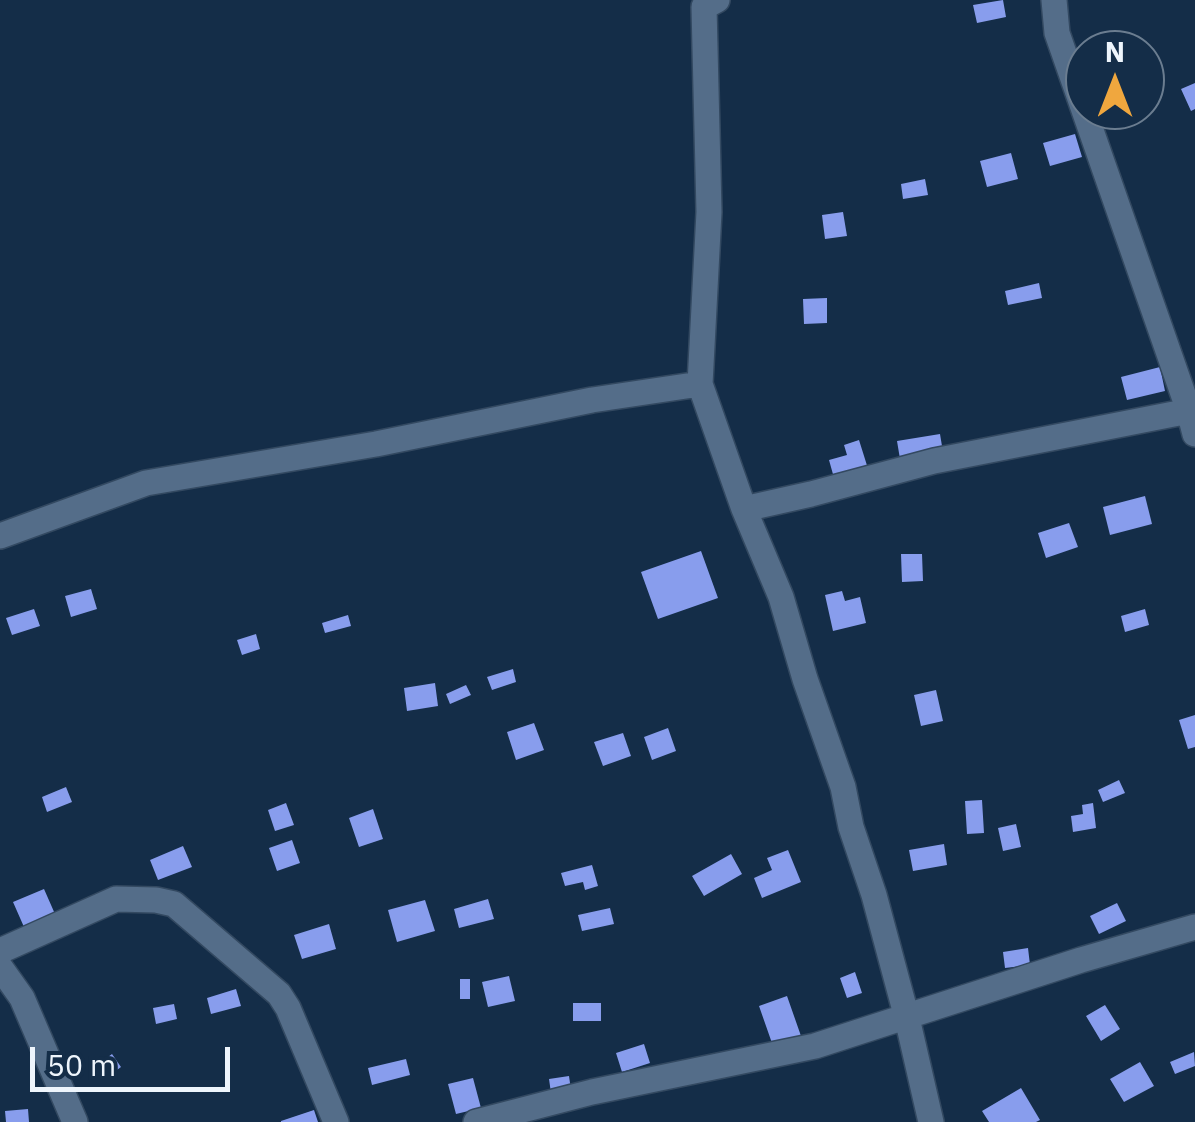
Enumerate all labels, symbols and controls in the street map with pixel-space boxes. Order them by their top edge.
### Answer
north arrow [1065,30,1165,130]
text: N [1105,33,1125,70]
scale bar [35,1027,235,1089]
text: 50 m [47,1045,116,1084]

